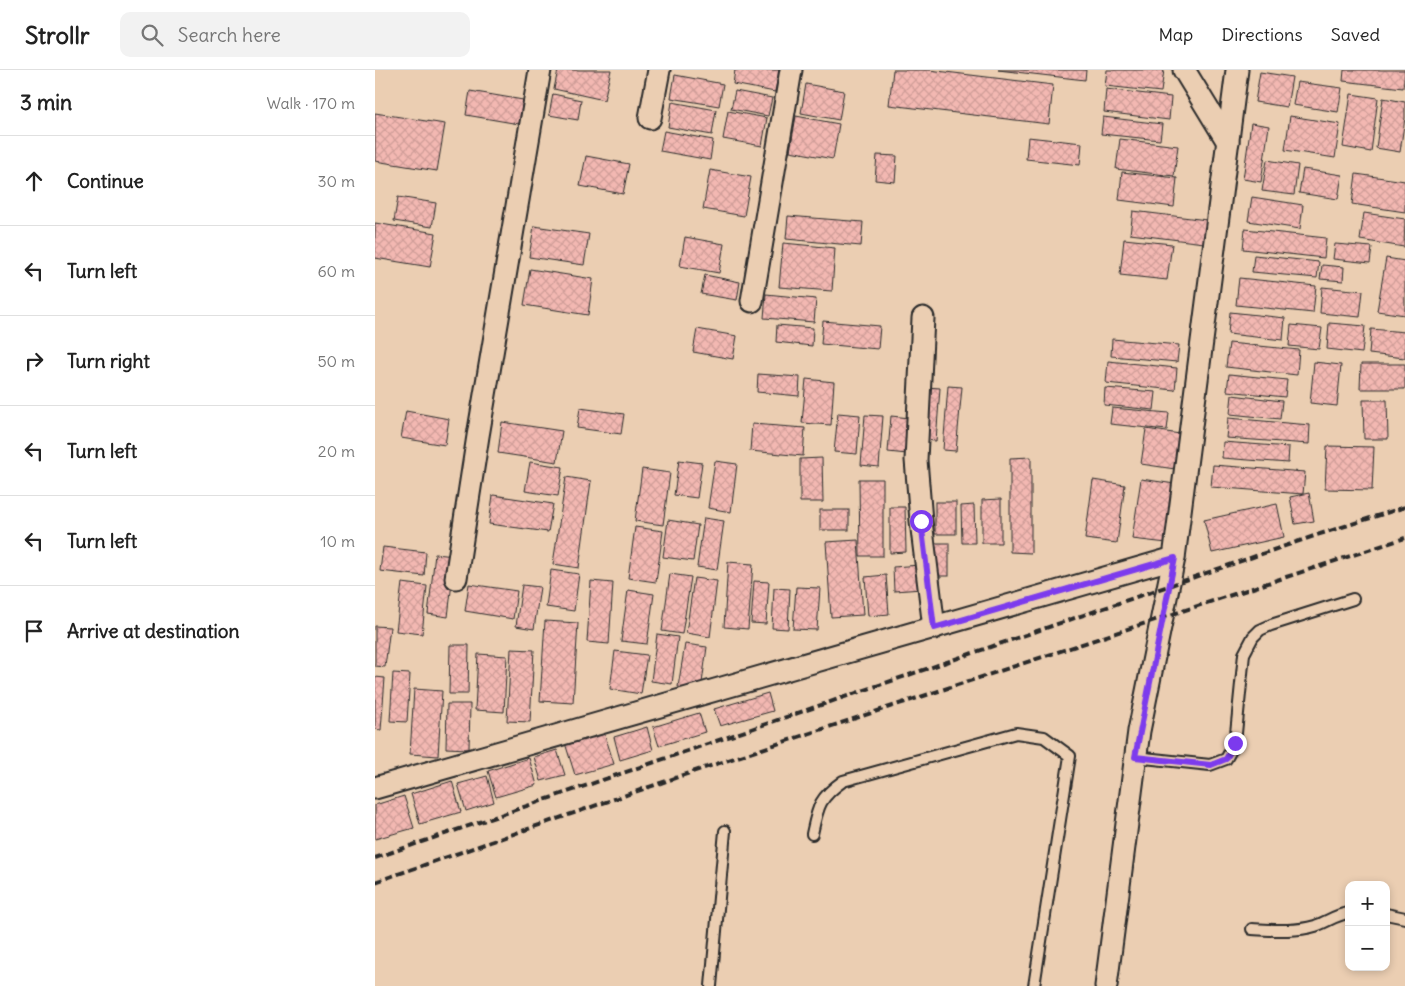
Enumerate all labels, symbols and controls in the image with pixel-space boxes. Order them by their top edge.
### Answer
search box [120,12,470,57]
text: Strollr [25,20,90,50]
icon: search [138,21,166,49]
text: Search here [178,23,281,47]
text: Map [1158,23,1193,46]
text: Directions [1221,23,1303,46]
text: Saved [1331,23,1380,46]
text: 3 min [20,89,72,116]
text: Walk · 170 m [266,93,355,113]
icon: ahead [20,167,48,195]
text: Continue [67,169,144,193]
text: 30 m [318,171,355,191]
icon: left [20,257,48,285]
text: Turn left [67,259,137,283]
text: 60 m [317,261,355,281]
icon: right [20,347,48,375]
text: Turn right [67,349,150,373]
text: 50 m [317,351,355,371]
icon: left [20,437,48,465]
text: Turn left [67,439,137,463]
text: 20 m [318,441,355,461]
route start [910,510,933,533]
icon: left [20,527,48,555]
text: Turn left [67,529,137,553]
text: 10 m [320,531,355,551]
icon: arrive [20,617,48,645]
text: Arrive at destination [67,619,240,643]
route end [1224,732,1247,755]
map controls [1345,881,1390,971]
button: + [1345,881,1390,926]
button: − [1345,926,1390,971]

